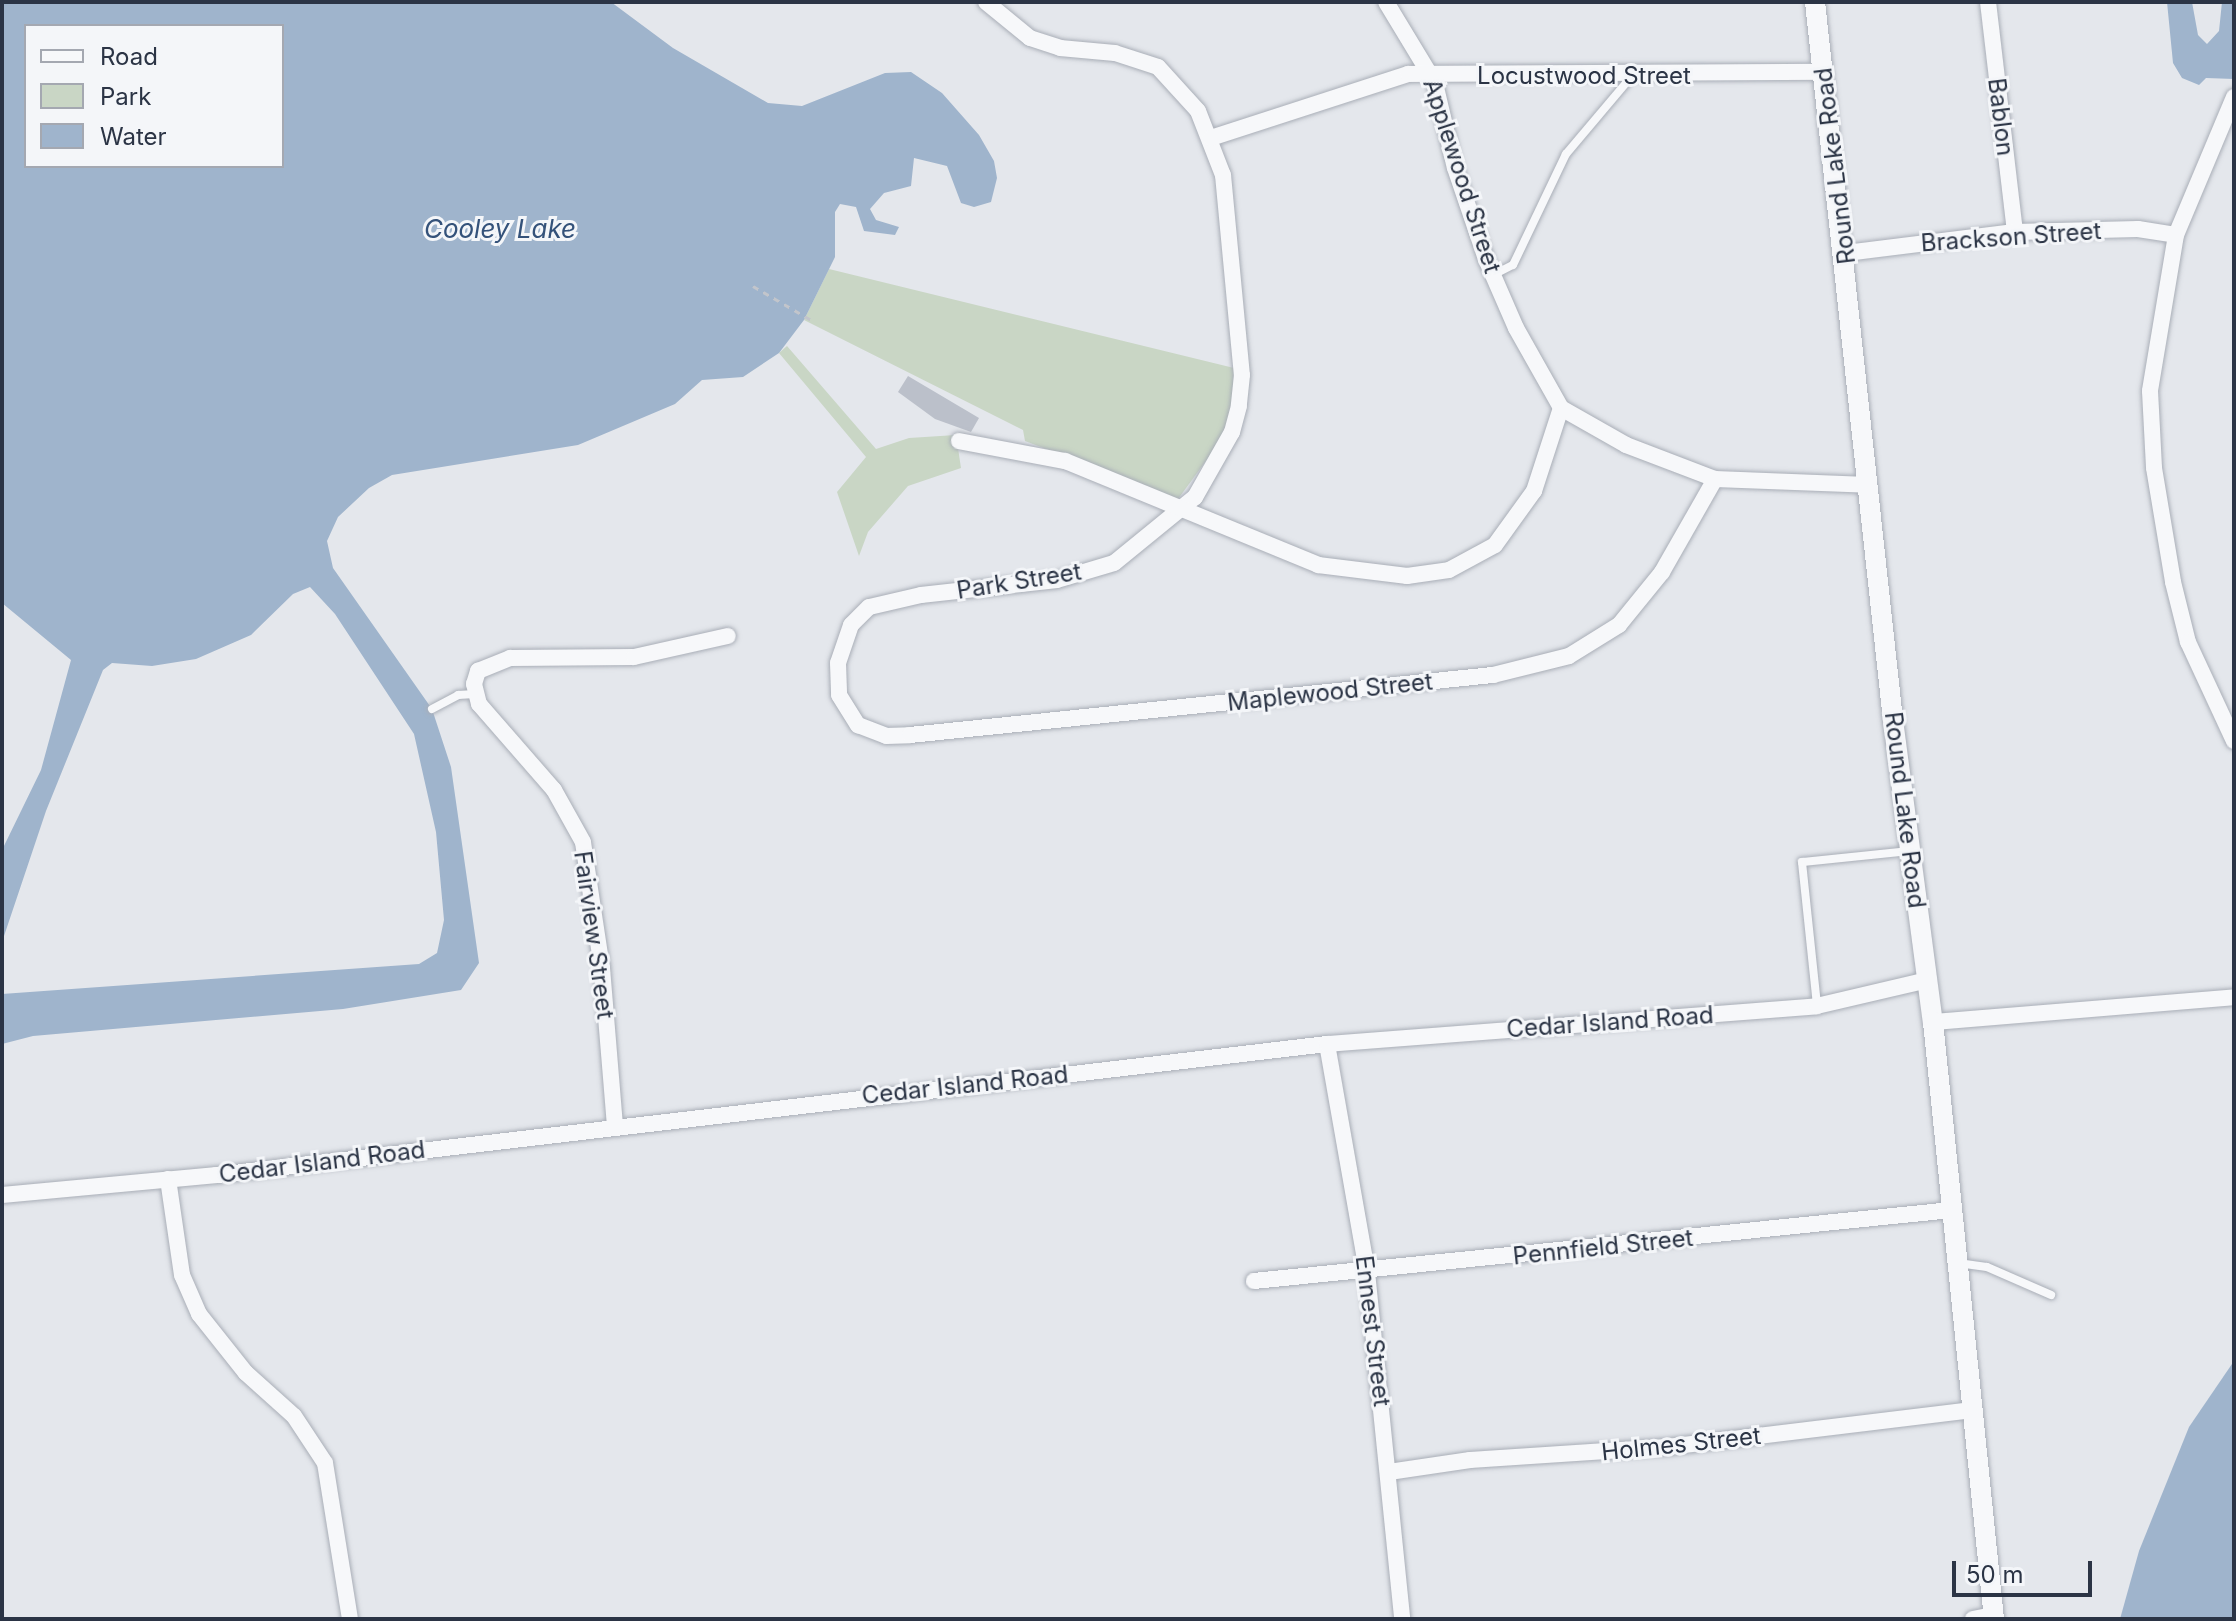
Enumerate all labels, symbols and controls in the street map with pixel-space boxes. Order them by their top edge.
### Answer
legend [24,24,284,168]
text: Road [100,42,158,71]
street label: Locustwood Street [1477,62,1691,90]
street label: Round Lake Road [1809,66,1861,266]
street label: Applewood Street [1417,75,1507,277]
street label: Bablon [1982,76,2020,158]
text: Park [100,82,151,111]
text: Water [100,122,167,151]
water label: Cooley Lake [424,213,576,245]
street label: Brackson Street [1920,216,2102,258]
street label: Park Street [955,557,1083,605]
street label: Maplewood Street [1226,667,1434,717]
street label: Round Lake Road [1879,710,1931,910]
street label: Fairview Street [568,849,620,1021]
street label: Cedar Island Road [1506,1000,1714,1044]
street label: Cedar Island Road [860,1060,1070,1110]
street label: Cedar Island Road [217,1135,427,1189]
street label: Pennfield Street [1511,1223,1695,1271]
street label: Ennest Street [1349,1254,1397,1408]
street label: Holmes Street [1600,1421,1762,1467]
scale bar [1956,1545,2096,1595]
text: 50 m [1966,1560,2024,1589]

